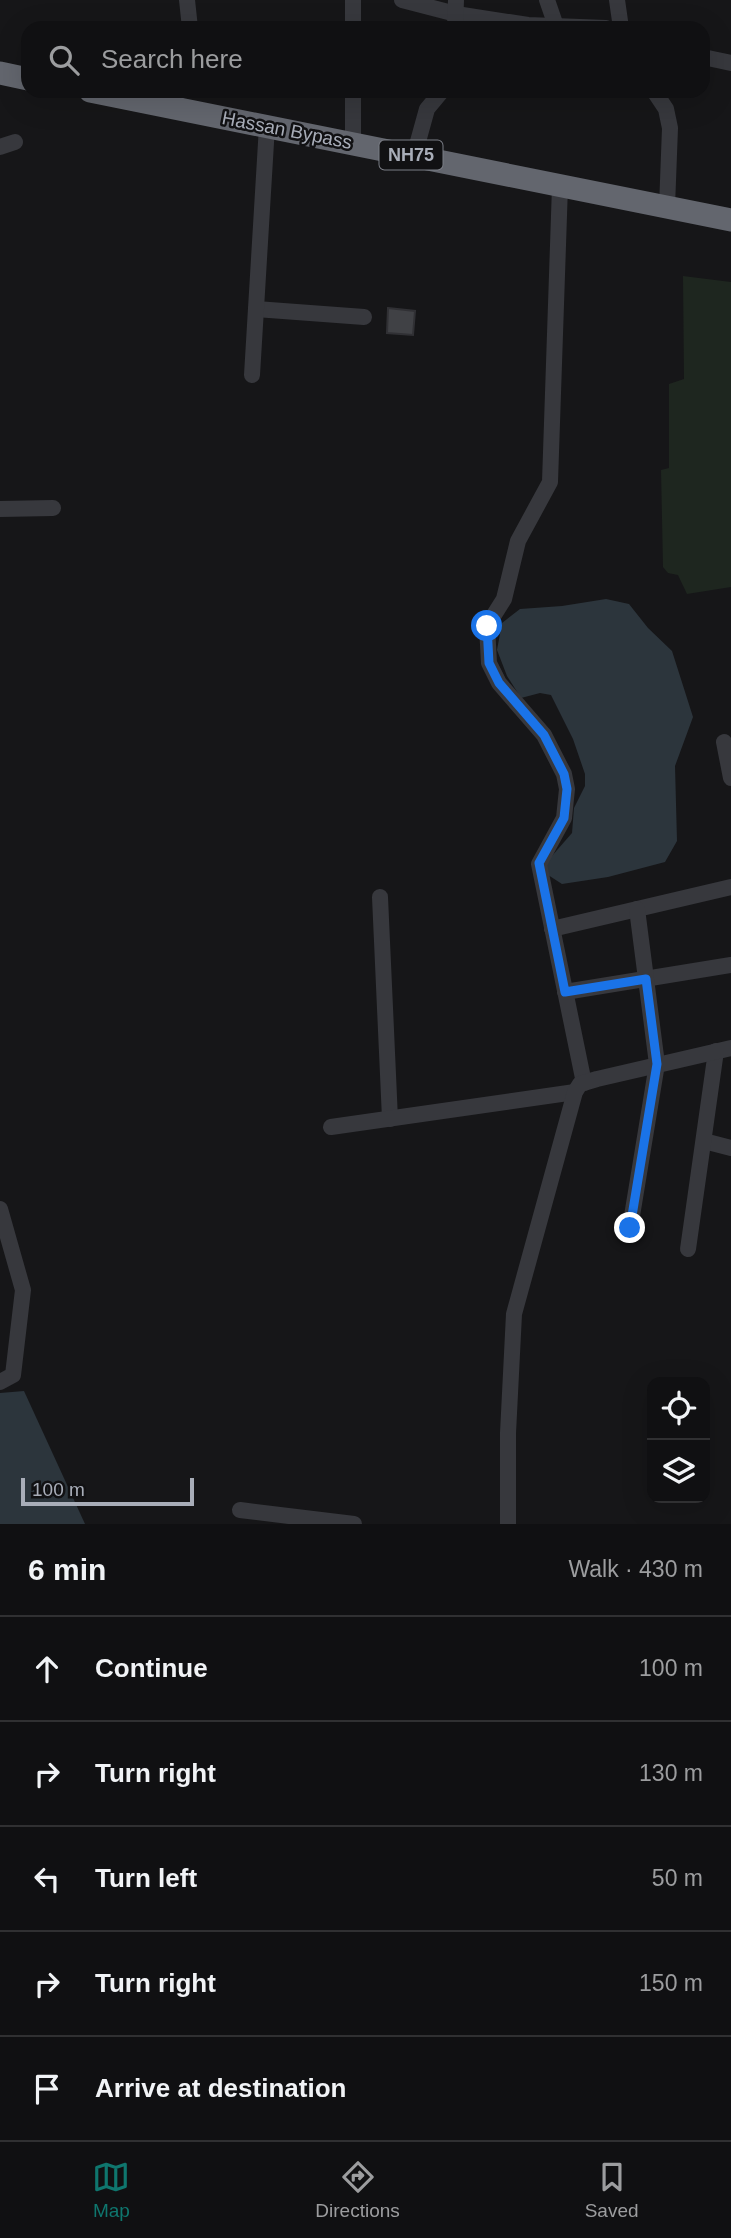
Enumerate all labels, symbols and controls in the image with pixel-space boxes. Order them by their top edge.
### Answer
search box [21,21,710,98]
icon: search [45,41,83,79]
text: Search here [101,44,243,74]
street label: Hassan Bypass [220,107,354,153]
road number: NH75 [380,140,442,170]
route start [471,610,502,641]
route end [614,1212,645,1243]
map controls [647,1377,710,1503]
button: locate [647,1377,710,1440]
button: layers [647,1440,710,1503]
scale bar [21,1475,194,1507]
text: 100 m [32,1479,85,1500]
text: 6 min [28,1553,106,1586]
text: Walk · 430 m [568,1556,703,1582]
icon: ahead [28,1650,66,1688]
text: Continue [95,1653,208,1683]
text: 100 m [639,1655,703,1681]
icon: right [28,1755,66,1793]
text: Turn right [95,1758,216,1788]
text: 130 m [639,1760,703,1786]
icon: left [28,1860,66,1898]
text: Turn left [95,1863,197,1893]
text: 50 m [652,1865,703,1891]
icon: right [28,1965,66,2003]
text: Turn right [95,1968,216,1998]
text: 150 m [639,1970,703,1996]
icon: arrive [28,2070,66,2108]
text: Arrive at destination [95,2073,346,2103]
tab: Map [92,2158,130,2222]
tab: Directions [315,2158,400,2222]
tab: Saved [585,2158,639,2222]

